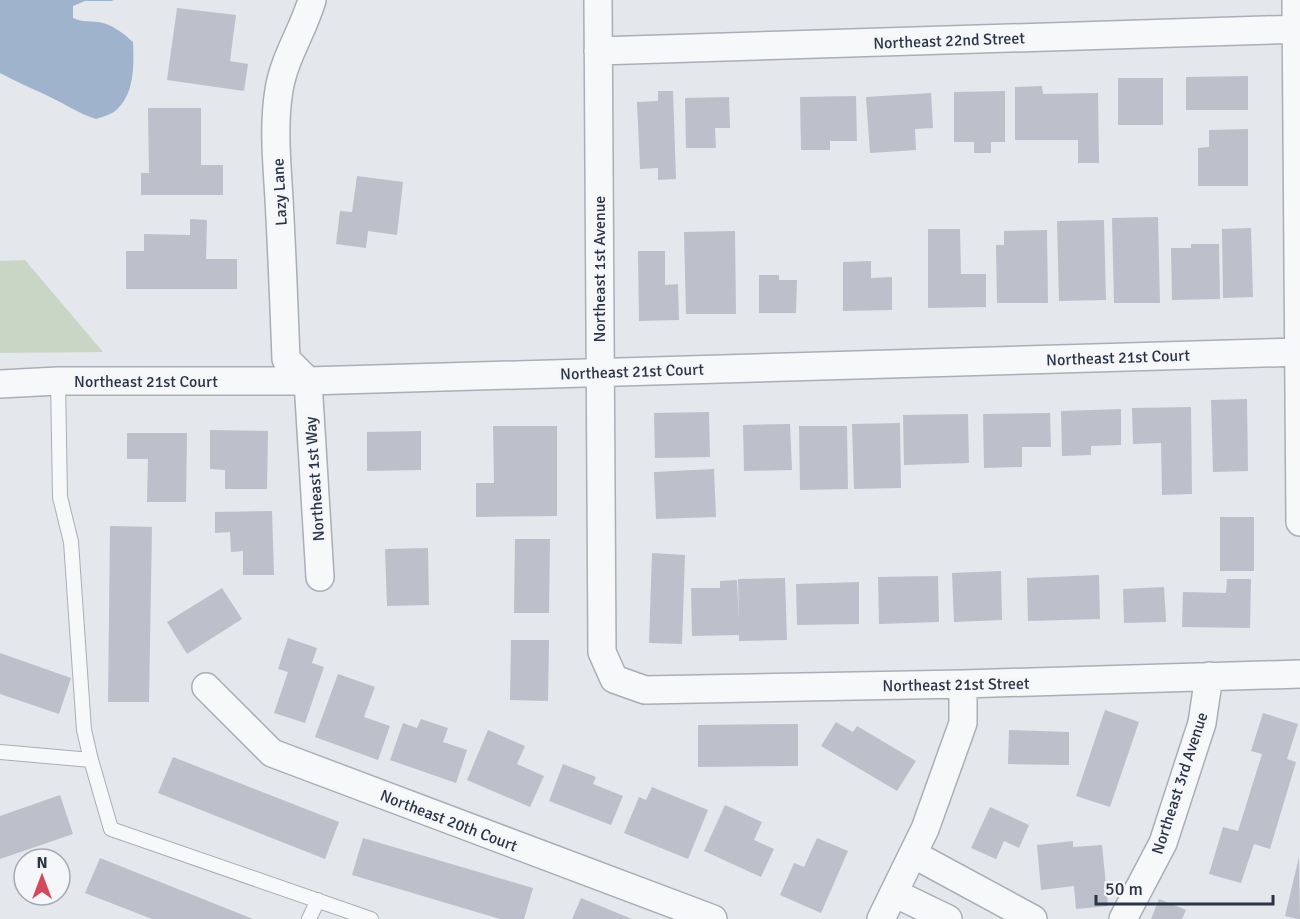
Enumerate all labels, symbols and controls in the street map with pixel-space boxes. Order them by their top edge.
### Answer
street label: Northeast 22nd Street [873,28,1026,54]
street label: Lazy Lane [268,158,292,226]
street label: Northeast 1st Avenue [590,196,610,342]
street label: Northeast 21st Court [1046,345,1191,371]
street label: Northeast 21st Court [560,359,705,385]
street label: Northeast 21st Court [74,372,218,392]
street label: Northeast 1st Way [301,415,329,542]
street label: Northeast 21st Street [882,674,1030,696]
street label: Northeast 3rd Avenue [1148,710,1212,857]
street label: Northeast 20th Court [377,786,521,856]
north arrow [12,847,72,907]
text: N [36,853,48,873]
scale bar [1096,868,1273,906]
text: 50 m [1105,878,1143,900]

